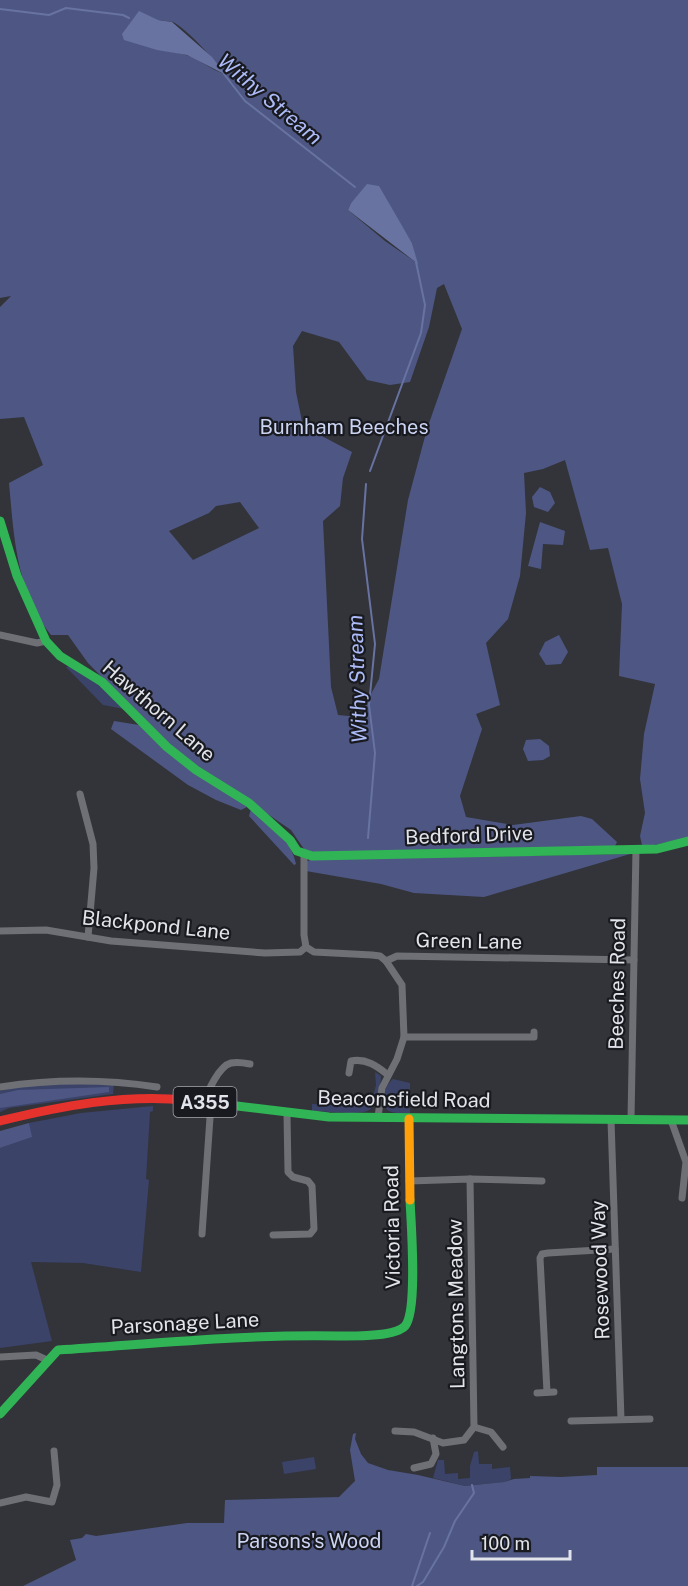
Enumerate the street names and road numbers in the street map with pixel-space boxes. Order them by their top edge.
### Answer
street label: Hawthorn Lane [98,655,220,767]
street label: Bedford Drive [405,821,533,849]
street label: Blackpond Lane [81,905,231,945]
street label: Beeches Road [604,918,630,1050]
street label: Green Lane [416,928,522,954]
street label: Beaconsfield Road [317,1085,491,1113]
road number: A355 [174,1087,236,1117]
street label: Victoria Road [379,1165,405,1289]
street label: Rosewood Way [586,1199,614,1340]
street label: Langtons Meadow [443,1218,469,1389]
street label: Parsonage Lane [110,1307,260,1339]

